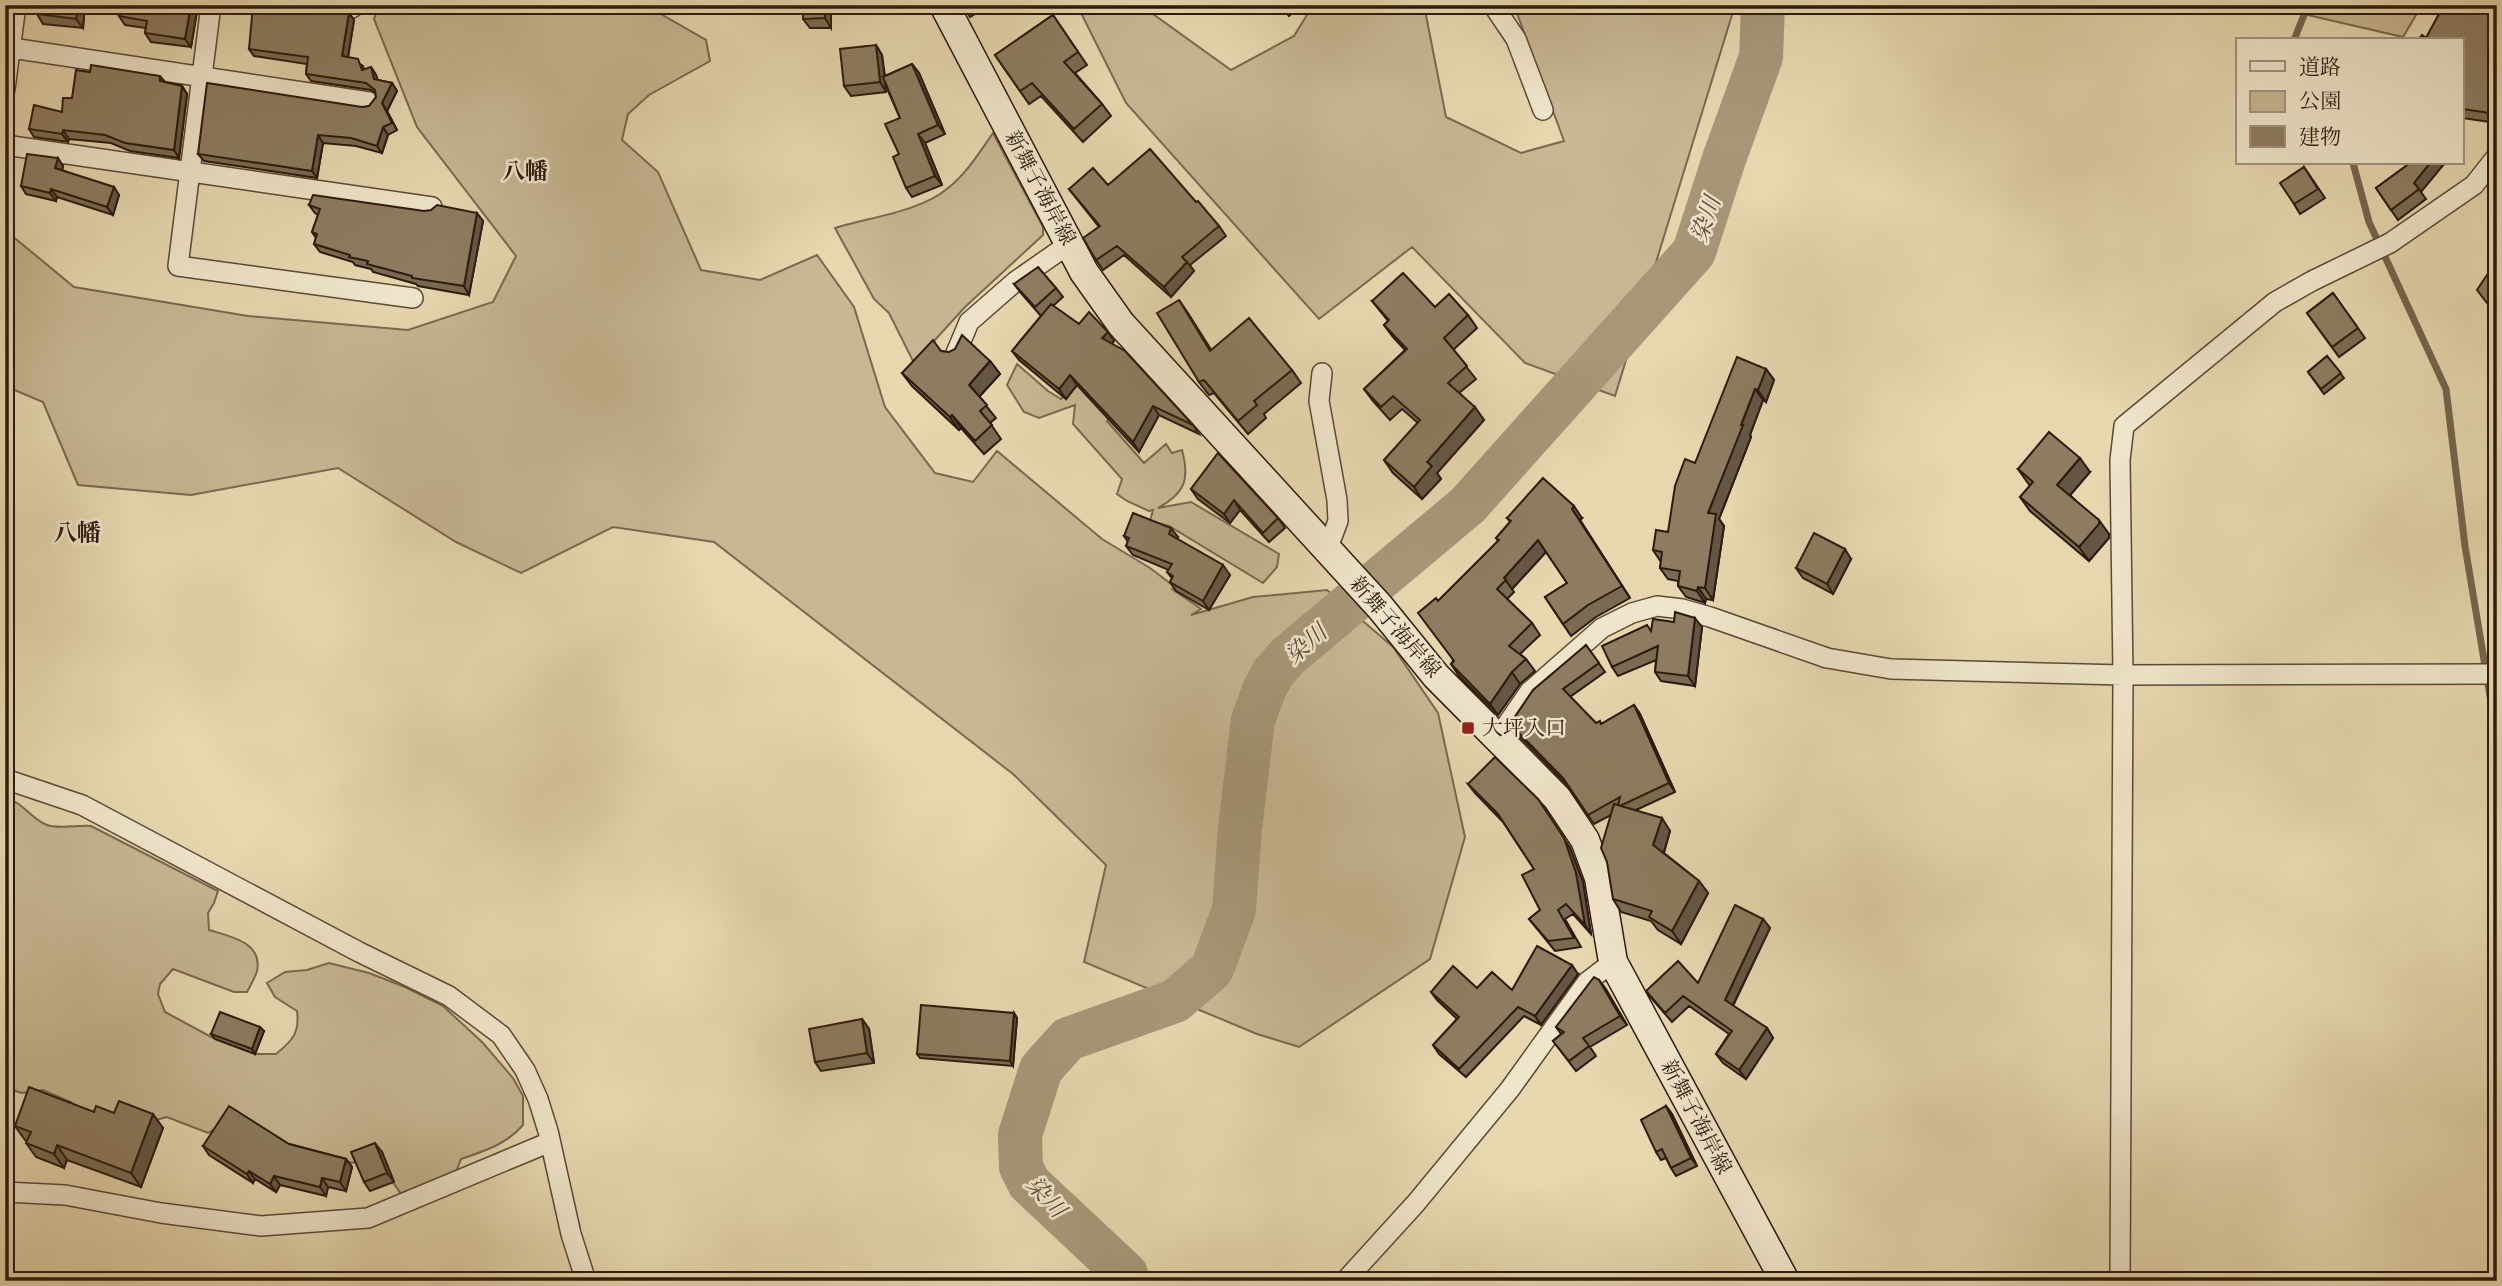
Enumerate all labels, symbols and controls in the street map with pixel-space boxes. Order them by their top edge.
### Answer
legend [2236,38,2464,164]
text: 道路 [2299,53,2341,82]
text: 公園 [2299,87,2341,116]
text: 建物 [2299,123,2341,152]
street label: 新舞子海岸線 [998,126,1082,250]
district label: 八幡 [502,156,548,187]
water label: 染川 [1684,189,1729,246]
district label: 八幡 [53,517,101,550]
street label: 新舞子海岸線 [1343,570,1447,684]
water label: 染川 [1278,615,1336,671]
place label: 大坪入口 [1482,714,1566,743]
marker: 大坪入口 [1460,720,1476,736]
street label: 新舞子海岸線 [1654,1055,1738,1179]
water label: 染川 [1019,1170,1075,1227]

